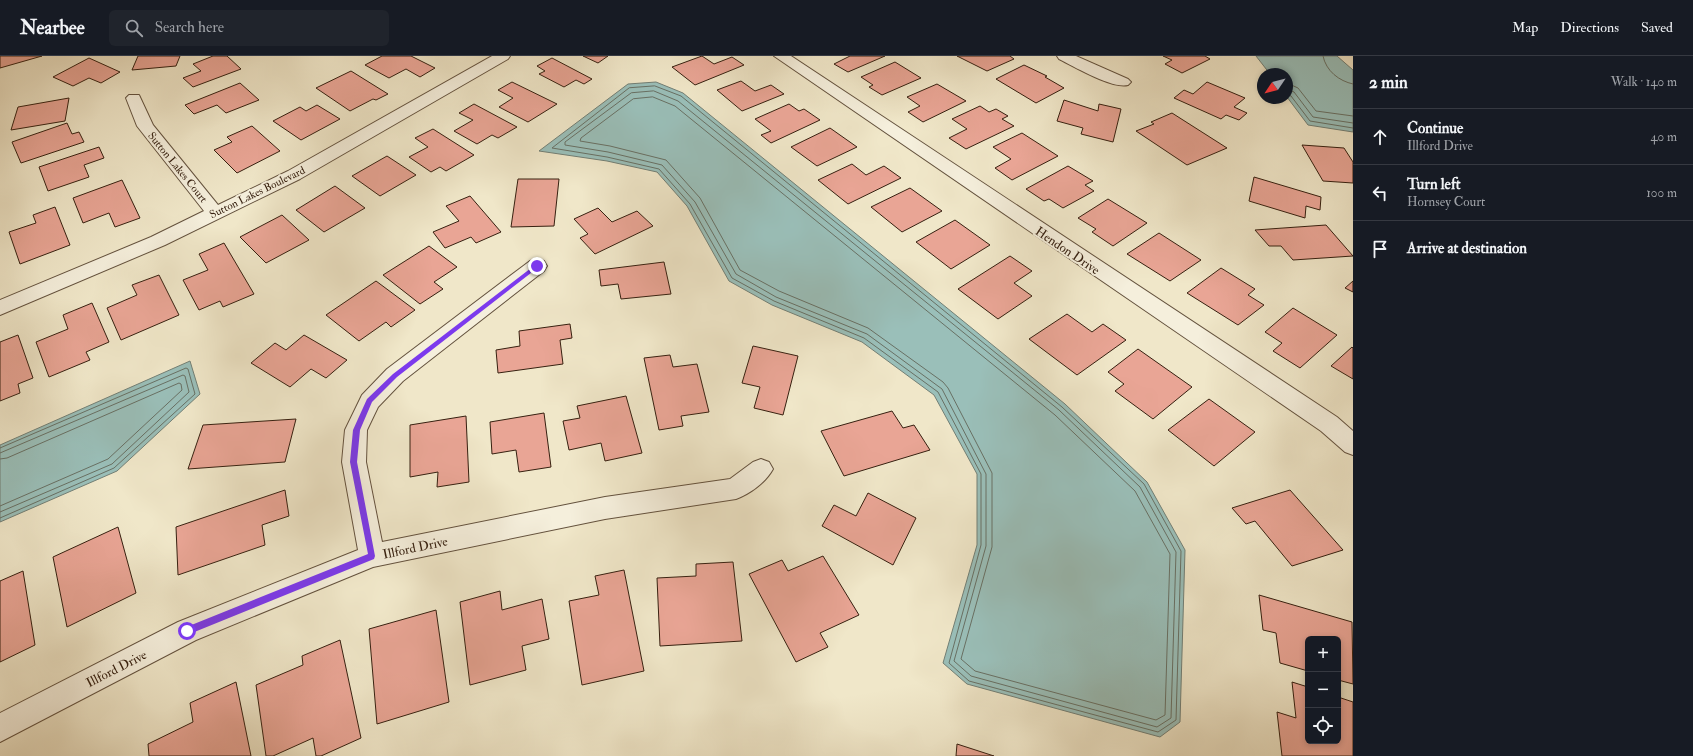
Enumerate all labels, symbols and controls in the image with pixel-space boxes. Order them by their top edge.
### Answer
search box [109,10,389,46]
text: Nearbee [20,16,85,40]
icon: search [123,17,145,39]
text: Search here [155,18,224,37]
text: Map [1512,19,1538,36]
text: Directions [1560,19,1619,36]
text: Saved [1641,19,1673,36]
north arrow [1257,68,1293,104]
text: 2 min [1369,72,1408,93]
text: Walk · 140 m [1611,74,1677,90]
text: Continue [1407,119,1463,138]
icon: ahead [1369,126,1391,148]
street label: Sutton Lakes Court [145,129,210,206]
text: 40 m [1651,129,1677,145]
text: Illford Drive [1407,138,1473,154]
street label: Sutton Lakes Boulevard [207,163,308,221]
text: Turn left [1407,175,1461,194]
icon: left [1369,182,1391,204]
text: 100 m [1646,185,1677,201]
text: Hornsey Court [1407,194,1485,210]
street label: Hendon Drive [1032,223,1103,279]
icon: arrive [1369,238,1391,260]
text: Arrive at destination [1407,239,1527,258]
route end [528,257,546,275]
street label: Illford Drive [381,533,450,563]
route start [178,622,196,640]
map controls [1305,636,1341,744]
button: + [1305,636,1341,672]
street label: Illford Drive [83,647,150,691]
button: − [1305,672,1341,708]
button: locate [1305,708,1341,744]

